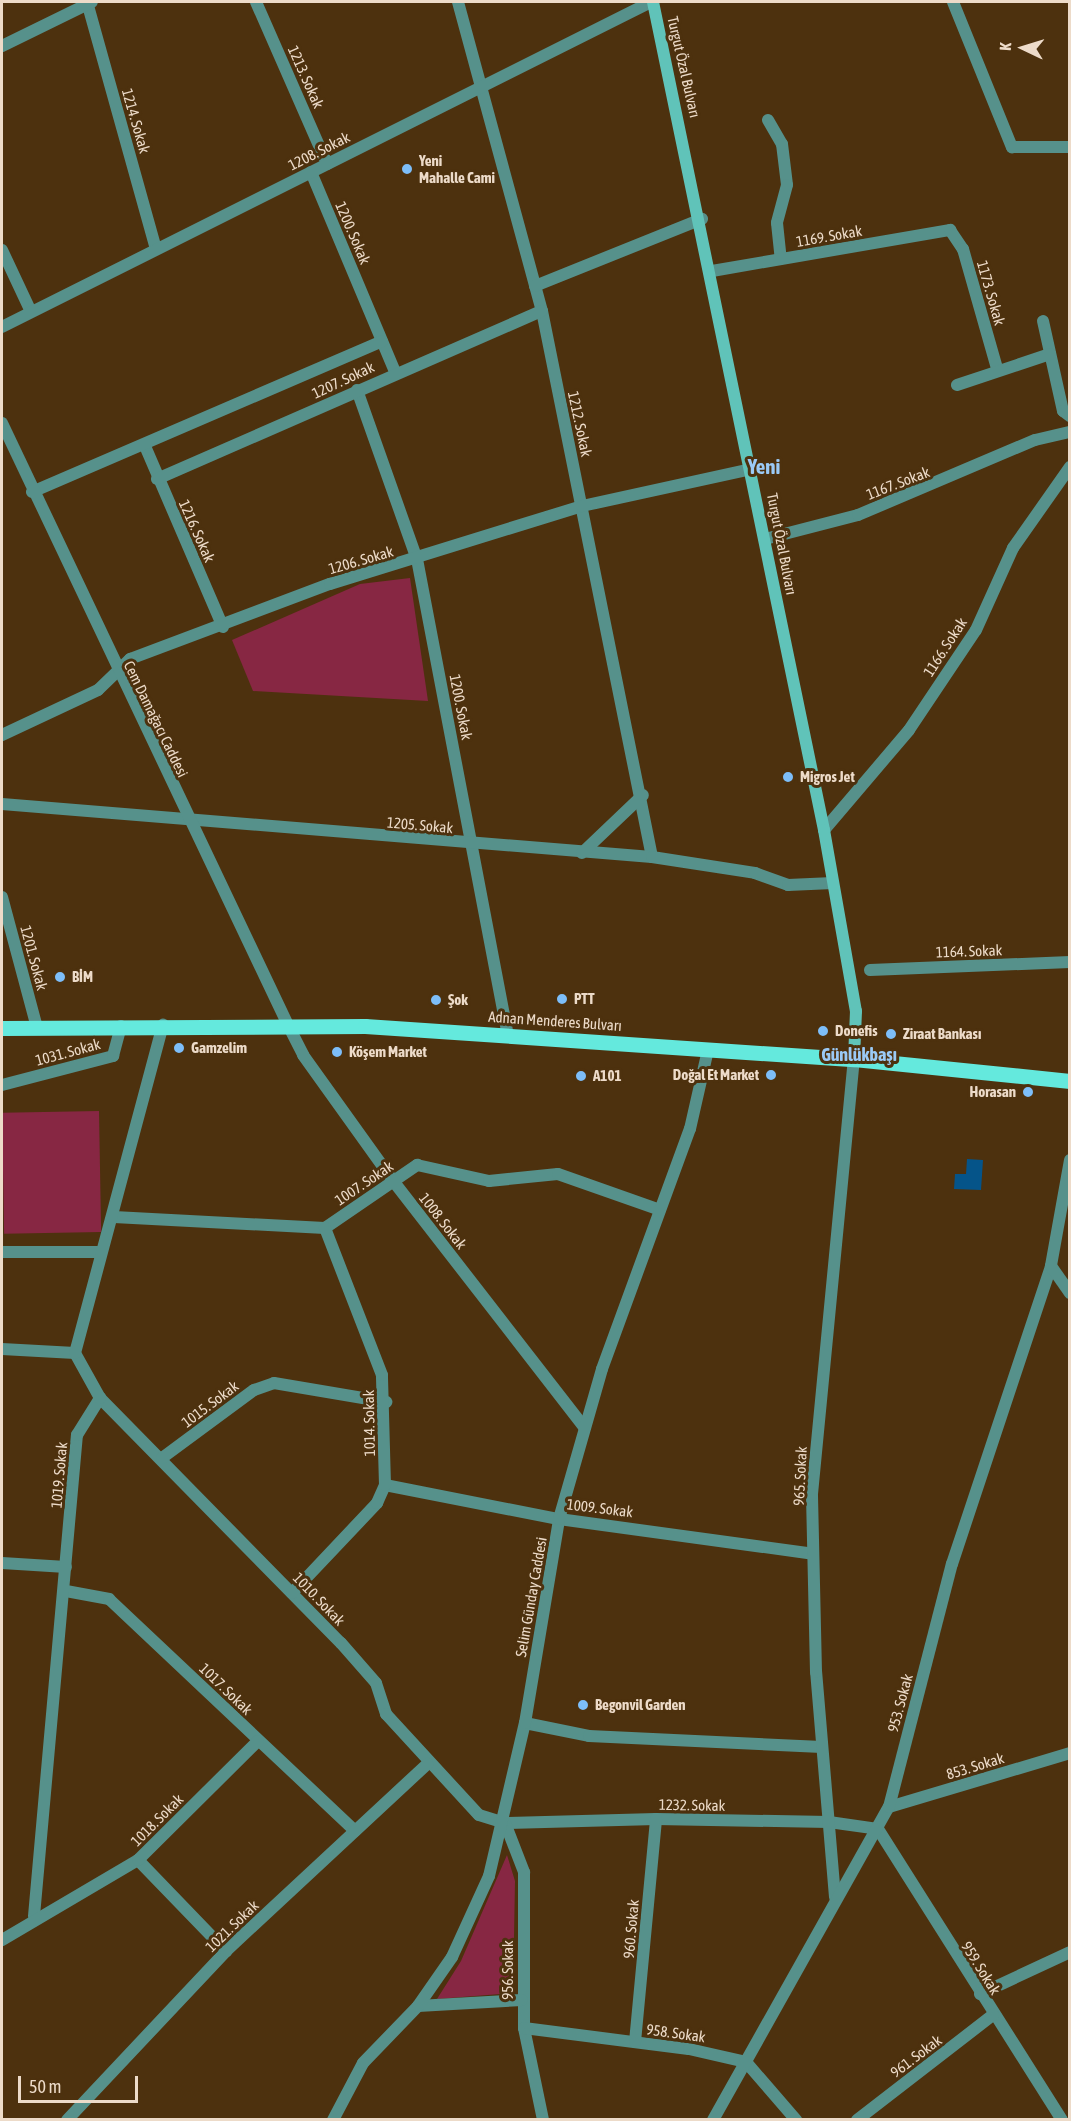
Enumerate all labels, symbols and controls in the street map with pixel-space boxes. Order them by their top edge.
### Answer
street label: Turgut Özal Bulvarı [664,15,704,119]
north arrow [993,18,1053,78]
text: K [996,42,1014,51]
street label: 1213. Sokak [284,43,328,111]
street label: 1214. Sokak [118,87,154,155]
street label: 1208. Sokak [285,128,353,174]
place label: Yeni Mahalle Cami [419,151,495,186]
marker: Yeni Mahalle Cami [400,162,414,176]
street label: 1200. Sokak [332,199,374,267]
street label: 1169. Sokak [795,221,863,251]
street label: 1173. Sokak [973,259,1009,327]
street label: 1207. Sokak [309,358,377,402]
street label: 1212. Sokak [564,390,596,458]
district label: Yeni [748,453,780,479]
street label: 1167. Sokak [864,463,932,503]
street label: Turgut Özal Bulvarı [763,492,801,596]
street label: 1216. Sokak [175,497,219,565]
street label: 1206. Sokak [327,542,395,578]
street label: 1166. Sokak [919,614,971,680]
street label: Cem Damağacı Caddesi [120,658,192,780]
street label: 1200. Sokak [446,673,476,741]
place label: Migros Jet [800,768,855,786]
marker: Migros Jet [781,770,795,784]
street label: 1205. Sokak [386,813,454,837]
street label: 1201. Sokak [17,924,51,992]
street label: 1164. Sokak [935,941,1003,961]
place label: BİM [72,968,93,986]
marker: BİM [53,970,67,984]
place label: PTT [574,990,595,1008]
place label: Şok [448,991,468,1009]
marker: PTT [555,992,569,1006]
marker: Şok [429,993,443,1007]
street label: Adnan Menderes Bulvarı [488,1007,622,1035]
place label: Donefis [835,1022,877,1040]
marker: Donefis [816,1024,830,1038]
place label: Ziraat Bankası [903,1025,981,1043]
marker: Ziraat Bankası [884,1027,898,1041]
street label: 1031. Sokak [34,1035,102,1069]
place label: Gamzelim [191,1039,247,1057]
marker: Gamzelim [172,1041,186,1055]
place label: Köşem Market [349,1043,427,1061]
district label: Günlükbaşı [821,1044,897,1066]
marker: Köşem Market [330,1045,344,1059]
place label: Doğal Et Market [673,1066,759,1084]
place label: A101 [593,1067,621,1085]
marker: Doğal Et Market [764,1068,778,1082]
marker: A101 [574,1069,588,1083]
place label: Horasan [970,1083,1016,1101]
marker: Horasan [1021,1085,1035,1099]
street label: 1007. Sokak [331,1157,397,1209]
street label: 1008. Sokak [415,1189,471,1253]
street label: 1015. Sokak [178,1377,242,1431]
street label: 1014. Sokak [359,1390,379,1456]
street label: 1019. Sokak [47,1441,71,1509]
street label: 965. Sokak [789,1446,811,1506]
street label: 1009. Sokak [566,1495,634,1521]
street label: Selim Günday Caddesi [512,1536,550,1658]
street label: 1010. Sokak [289,1569,349,1629]
street label: 1017. Sokak [196,1659,256,1719]
street label: 953. Sokak [884,1672,916,1734]
place label: Begonvil Garden [595,1696,686,1714]
marker: Begonvil Garden [576,1698,590,1712]
street label: 853. Sokak [944,1749,1006,1783]
street label: 1018. Sokak [127,1790,187,1850]
street label: 1232. Sokak [659,1795,725,1815]
street label: 1021. Sokak [202,1896,262,1956]
street label: 960. Sokak [619,1899,643,1959]
street label: 959. Sokak [958,1938,1004,1998]
street label: 956. Sokak [499,1940,517,2000]
street label: 958. Sokak [645,2020,707,2046]
street label: 961. Sokak [887,2031,945,2081]
scale bar [21,2064,141,2102]
text: 50 m [29,2076,61,2097]

